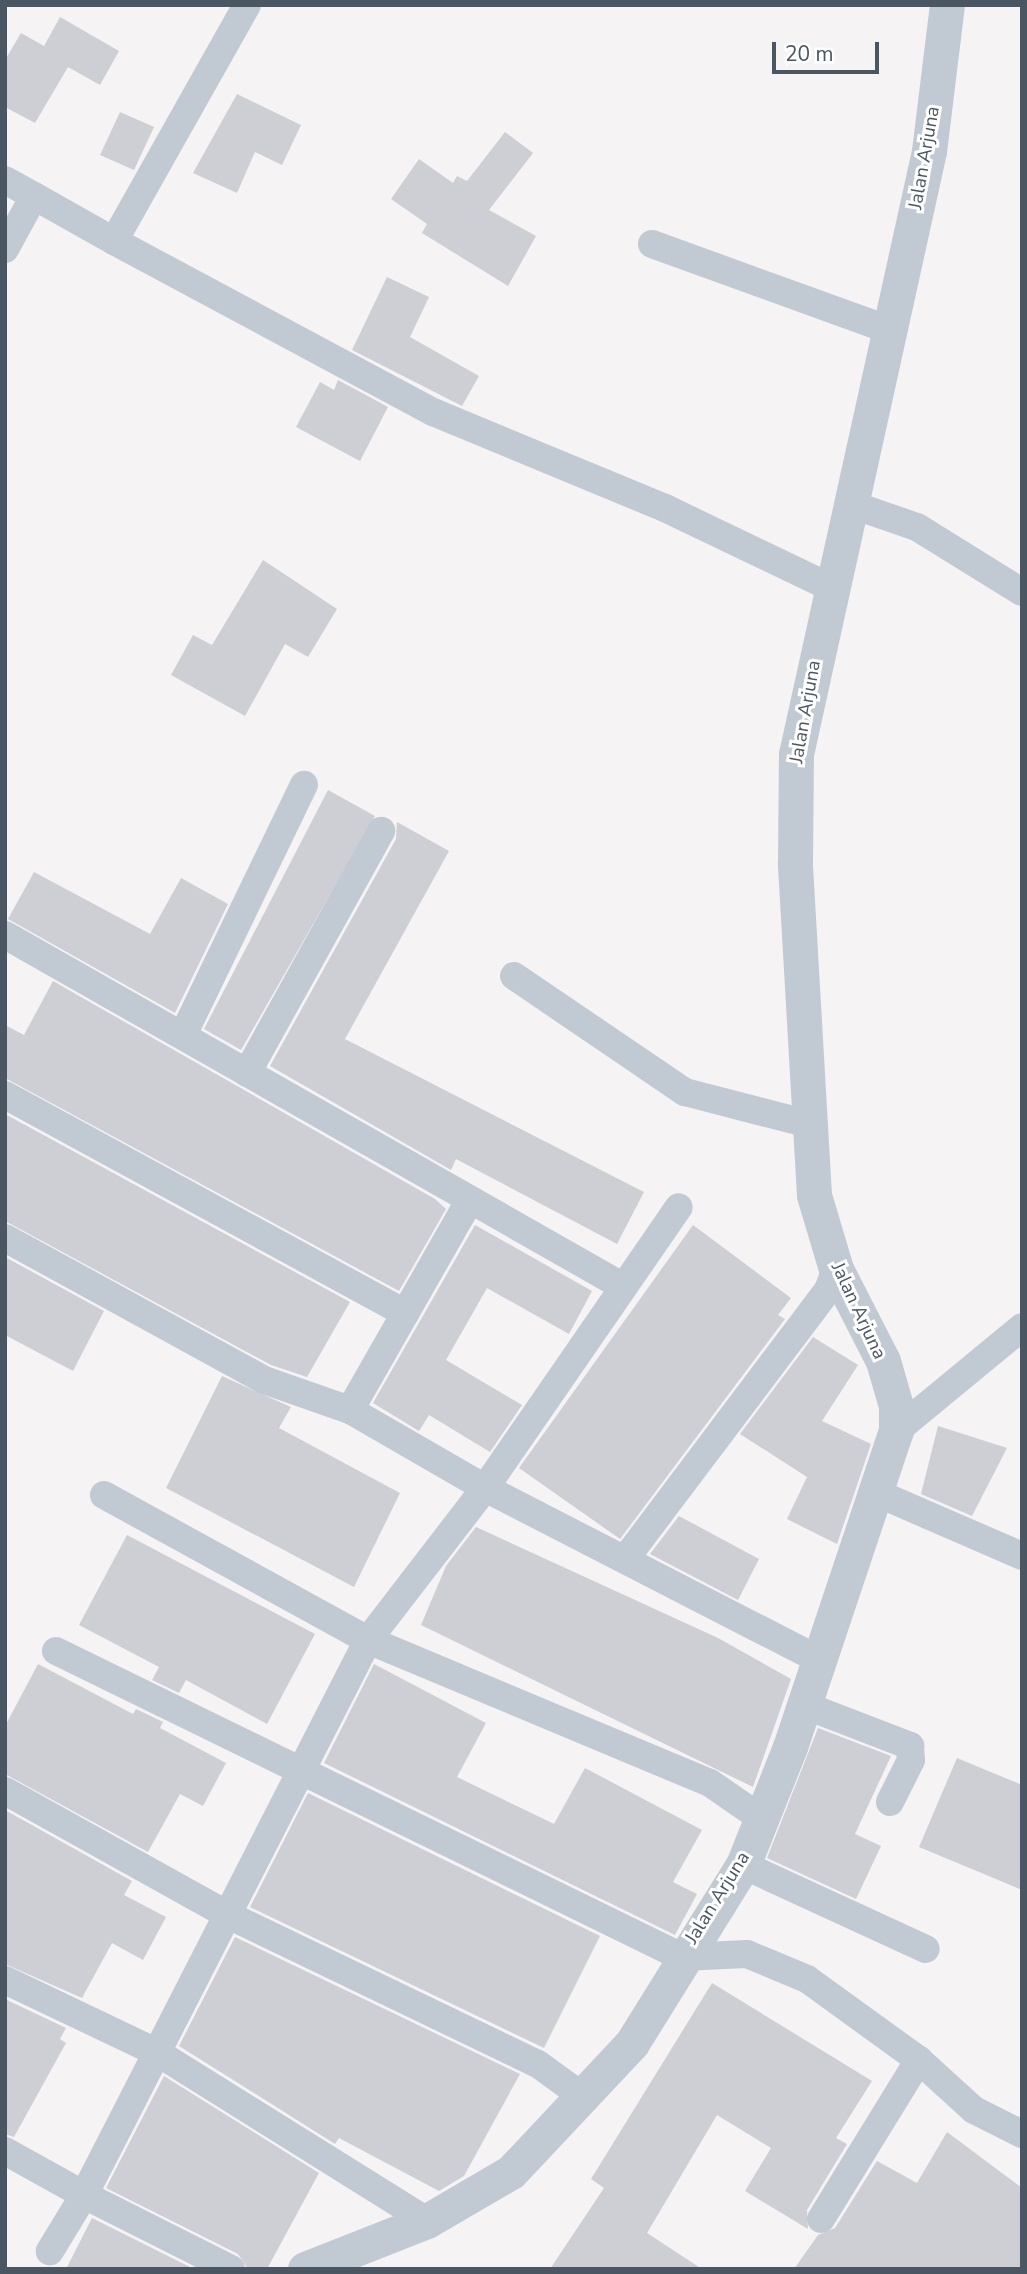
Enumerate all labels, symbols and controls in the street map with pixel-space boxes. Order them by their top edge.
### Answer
scale bar [775,28,882,72]
text: 20 m [785,40,834,68]
street label: Jalan Arjuna [905,105,945,211]
street label: Jalan Arjuna [786,659,826,765]
street label: Jalan Arjuna [826,1259,890,1363]
street label: Jalan Arjuna [681,1848,755,1948]

